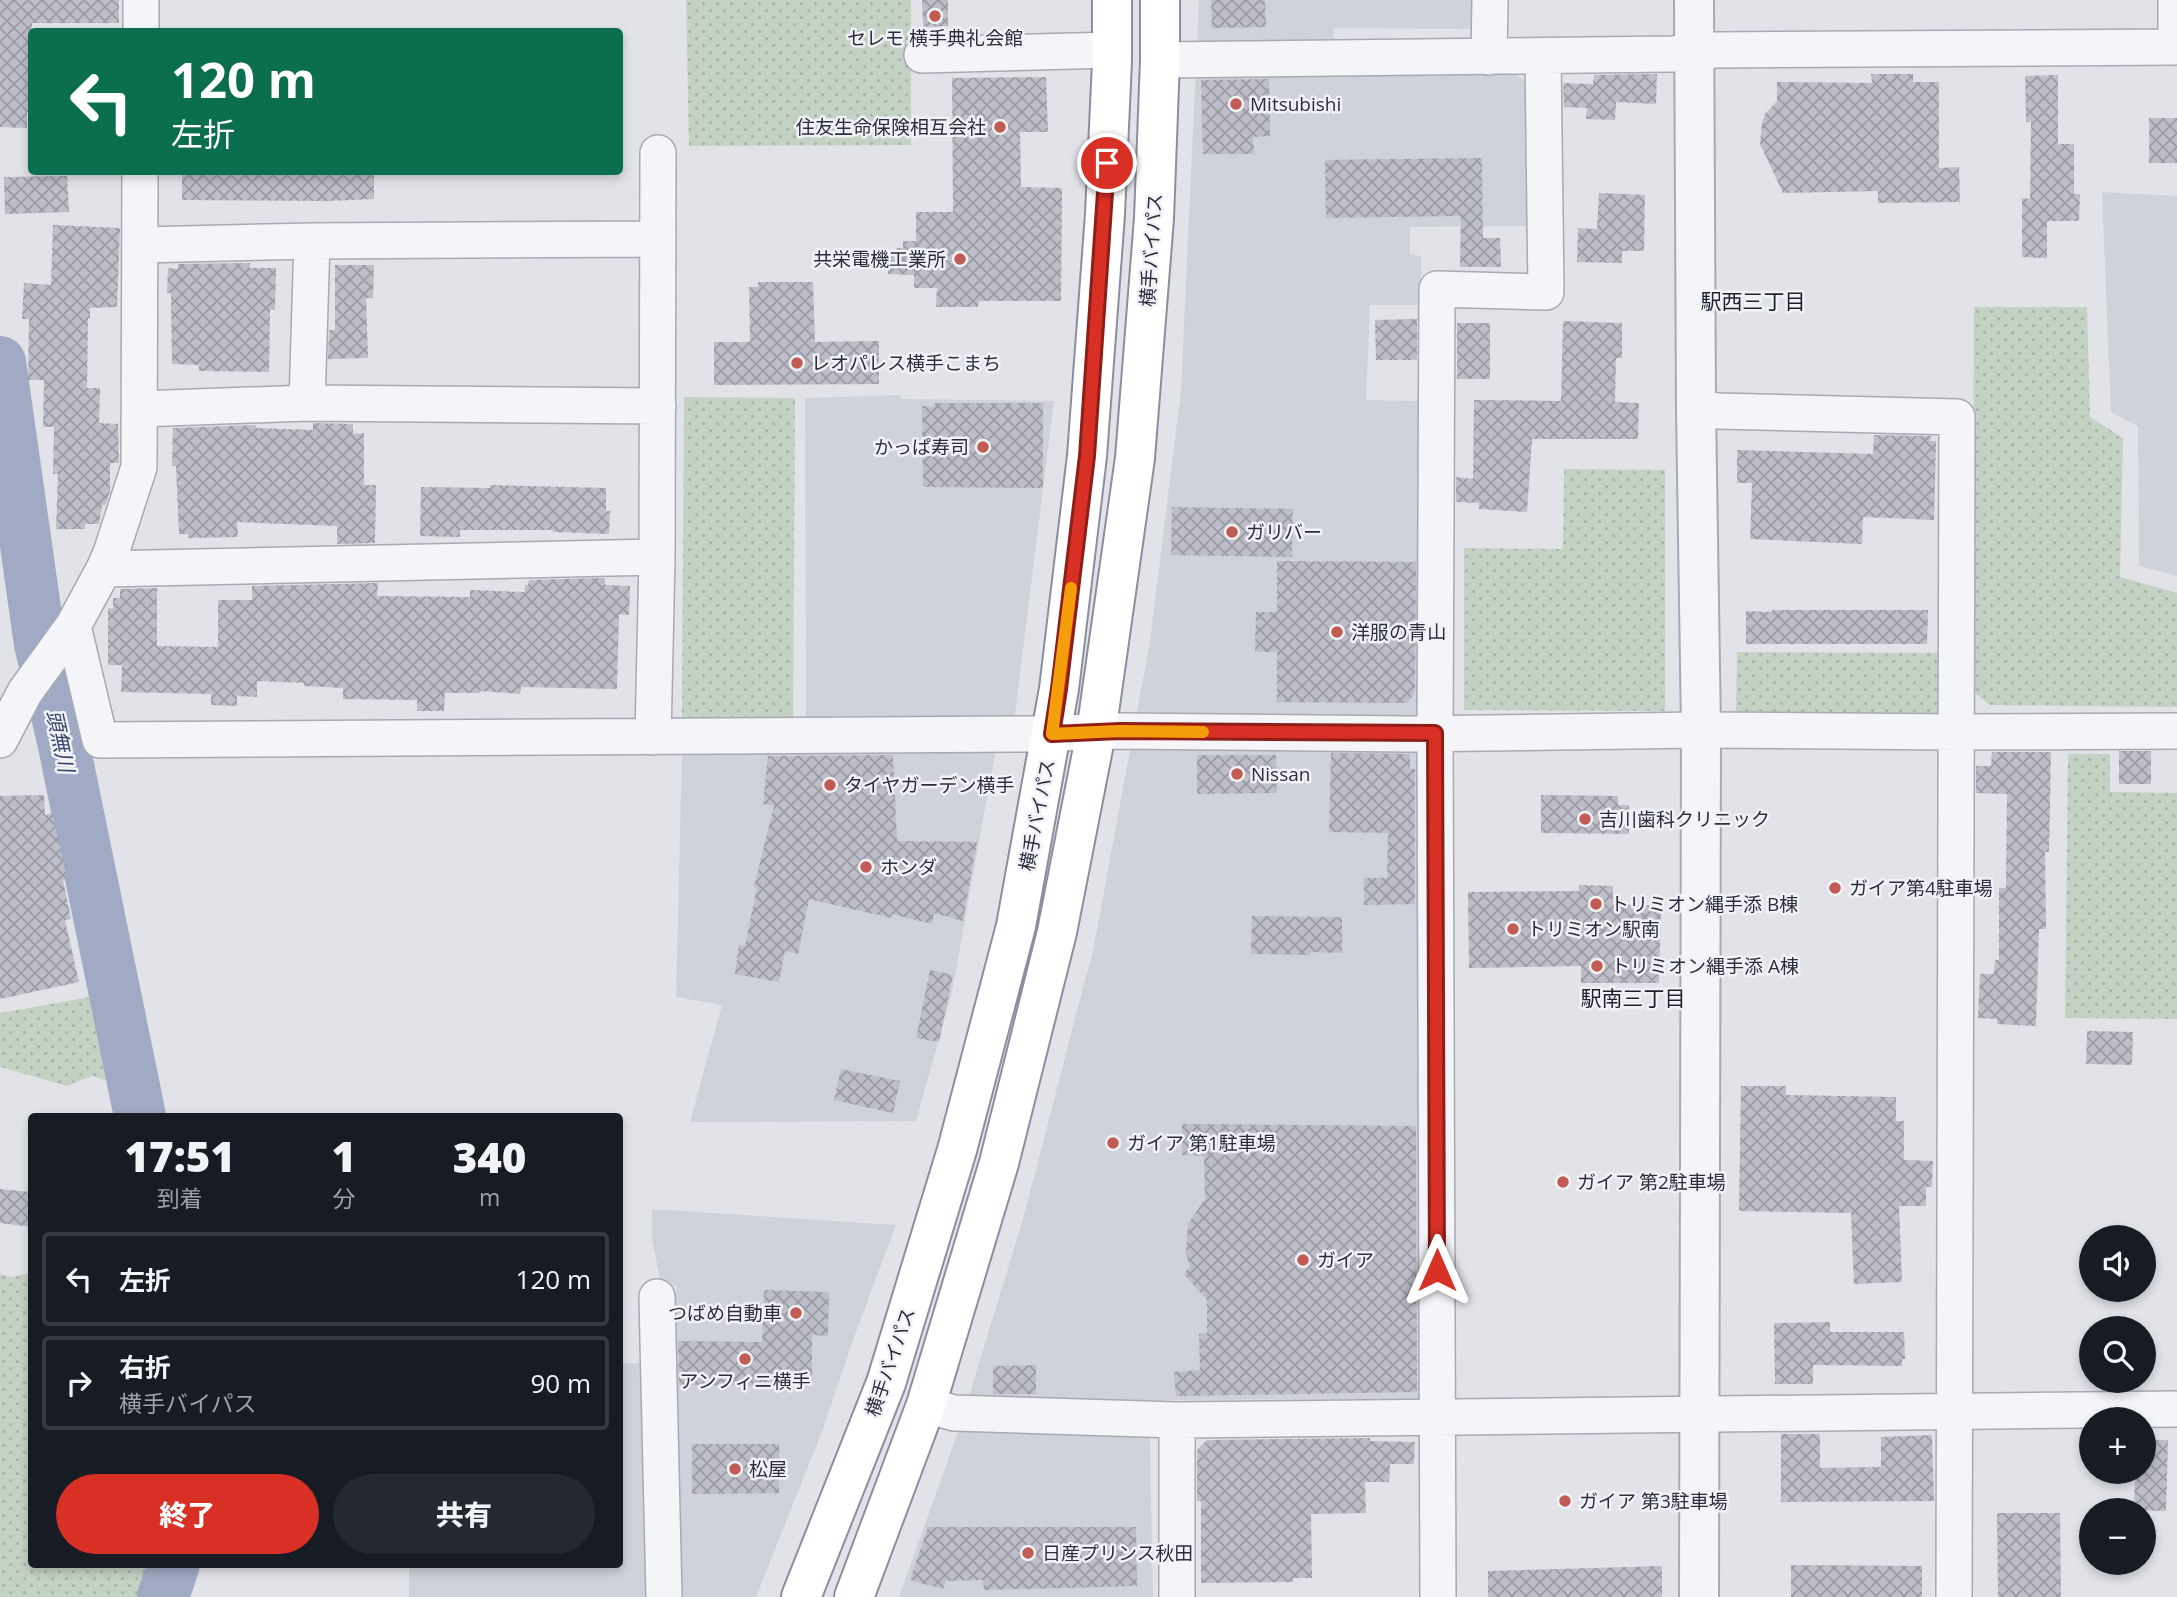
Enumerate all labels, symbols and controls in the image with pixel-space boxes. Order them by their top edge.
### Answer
marker: セレモ 横手典礼会館 [927,8,943,24]
place label: セレモ 横手典礼会館 [847,25,1023,51]
text: 120 m [171,46,316,112]
icon: left [56,56,147,147]
place label: Mitsubishi [1250,91,1341,117]
marker: Mitsubishi [1228,96,1244,112]
text: 左折 [171,112,235,155]
place label: 住友生命保険相互会社 [796,114,986,140]
marker: 住友生命保険相互会社 [992,119,1008,135]
pin [1077,133,1137,193]
icon: arrive [1088,144,1126,182]
street label: 横手バイパス [1134,192,1168,308]
place label: 共栄電機工業所 [813,246,946,272]
marker: 共栄電機工業所 [952,251,968,267]
district label: 駅西三丁目 [1701,287,1806,315]
place label: レオパレス横手こまち [811,350,1001,376]
marker: レオパレス横手こまち [789,355,805,371]
place label: かっぱ寿司 [874,434,969,460]
marker: かっぱ寿司 [975,439,991,455]
place label: ガリバー [1246,519,1322,545]
marker: ガリバー [1224,524,1240,540]
place label: 洋服の青山 [1351,619,1446,645]
marker: 洋服の青山 [1329,624,1345,640]
water label: 頭無川 [41,707,82,776]
street label: 横手バイパス [1013,757,1061,873]
place label: Nissan [1251,761,1310,787]
marker: Nissan [1229,766,1245,782]
place label: タイヤガーデン横手 [844,772,1014,798]
marker: タイヤガーデン横手 [822,777,838,793]
place label: 吉川歯科クリニック [1599,806,1770,832]
marker: 吉川歯科クリニック [1577,811,1593,827]
place label: ホンダ [880,854,937,880]
marker: ホンダ [858,859,874,875]
place label: ガイア第4駐車場 [1849,875,1993,901]
marker: ガイア第4駐車場 [1827,880,1843,896]
place label: トリミオン縄手添 B棟 [1610,891,1798,917]
marker: トリミオン縄手添 B棟 [1588,896,1604,912]
place label: トリミオン駅南 [1527,916,1660,942]
marker: トリミオン駅南 [1505,921,1521,937]
place label: トリミオン縄手添 A棟 [1611,953,1799,979]
marker: トリミオン縄手添 A棟 [1589,958,1605,974]
district label: 駅南三丁目 [1581,984,1686,1012]
text: 17:51 [124,1127,235,1184]
text: 1 [332,1127,356,1184]
text: 340 [453,1128,526,1185]
place label: ガイア 第1駐車場 [1127,1130,1276,1156]
marker: ガイア 第1駐車場 [1105,1135,1121,1151]
place label: ガイア 第2駐車場 [1577,1169,1726,1195]
marker: ガイア 第2駐車場 [1555,1174,1571,1190]
text: m [479,1181,500,1213]
text: 到着 [157,1182,203,1214]
text: 分 [332,1182,355,1214]
map controls [2079,1225,2156,1575]
button: sound [2079,1225,2156,1302]
position arrow [1400,1233,1474,1307]
place label: ガイア [1317,1247,1374,1273]
marker: ガイア [1295,1252,1311,1268]
icon: left [60,1260,98,1298]
text: 120 m [516,1261,591,1297]
text: 左折 [119,1262,171,1298]
place label: つばめ自動車 [668,1300,782,1326]
street label: 横手バイパス [859,1304,921,1420]
marker: つばめ自動車 [788,1305,804,1321]
button: search [2079,1316,2156,1393]
text: 右折 [119,1349,171,1385]
marker: アンフィニ横手 [737,1351,753,1367]
icon: right [60,1364,98,1402]
text: 90 m [530,1365,591,1401]
place label: アンフィニ横手 [679,1368,811,1394]
text: 横手バイパス [119,1387,257,1419]
button: + [2079,1407,2156,1484]
place label: 松屋 [749,1456,787,1482]
marker: 松屋 [727,1461,743,1477]
button: 終了 [56,1474,319,1554]
button: 共有 [333,1474,595,1554]
place label: ガイア 第3駐車場 [1579,1488,1728,1514]
marker: ガイア 第3駐車場 [1557,1493,1573,1509]
button: − [2079,1498,2156,1575]
place label: 日産プリンス秋田 [1042,1540,1194,1566]
marker: 日産プリンス秋田 [1020,1545,1036,1561]

